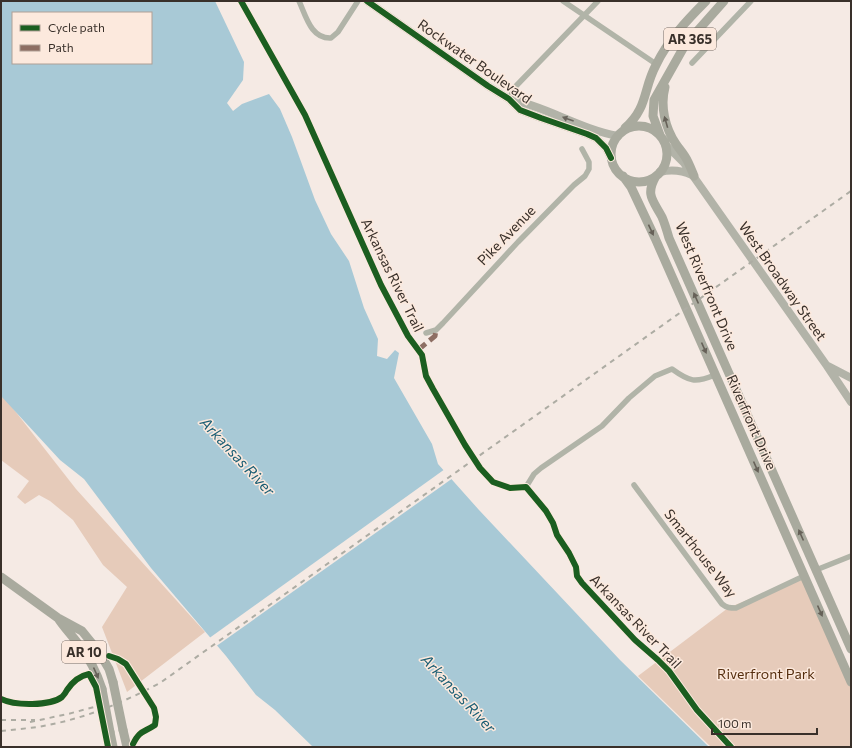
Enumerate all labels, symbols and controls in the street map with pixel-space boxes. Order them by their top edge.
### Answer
legend [12,12,152,64]
street label: Rockwater Boulevard [415,15,535,107]
text: Cycle path [48,20,105,34]
road number: AR 365 [664,28,716,50]
text: Path [48,40,74,54]
one-way arrow [663,115,669,127]
one-way arrow [561,116,573,122]
street label: Pike Avenue [473,202,539,268]
street label: Arkansas River Trail [358,215,428,335]
street label: West Broadway Street [736,218,831,344]
street label: West Riverfront Drive [672,219,742,353]
one-way arrow [648,224,654,235]
one-way arrow [693,292,699,303]
one-way arrow [701,343,707,354]
street label: Riverfront Drive [723,372,781,472]
water label: Arkansas River [196,412,280,500]
one-way arrow [753,462,759,473]
street label: Smarthouse Way [661,505,741,601]
one-way arrow [797,528,803,540]
street label: Arkansas River Trail [587,570,685,672]
one-way arrow [817,606,823,617]
road number: AR 10 [62,641,106,663]
water label: Arkansas River [417,649,501,737]
park label: Riverfront Park [717,665,815,682]
one-way arrow [93,668,99,679]
scale bar [712,710,817,736]
text: 100 m [718,716,752,730]

